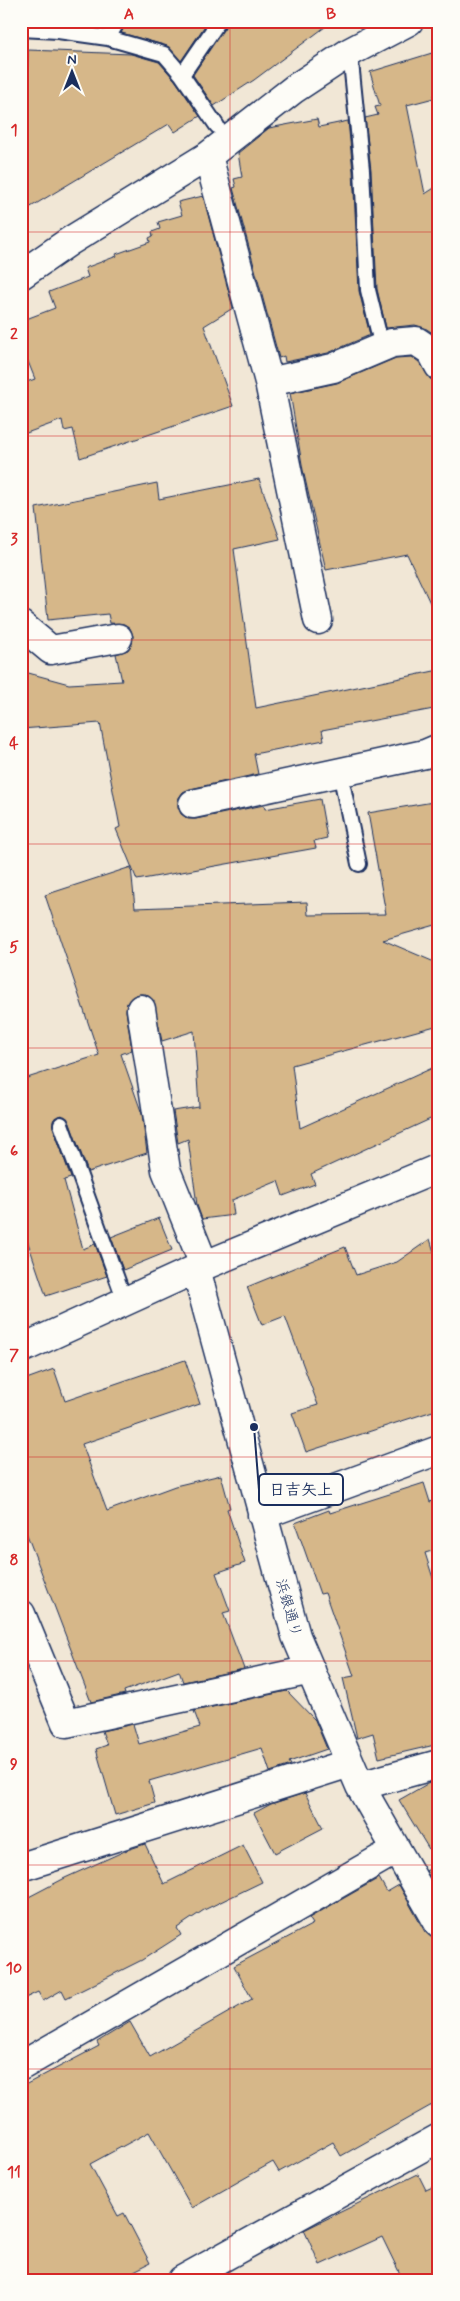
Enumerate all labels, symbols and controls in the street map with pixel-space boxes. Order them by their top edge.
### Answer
text: A [124,4,134,25]
text: B [326,4,336,25]
north arrow [48,48,98,98]
text: N [67,51,77,69]
text: 1 [10,120,18,141]
text: 2 [10,324,18,345]
text: 3 [10,529,18,550]
text: 4 [9,733,19,754]
text: 5 [9,937,19,958]
text: 6 [10,1141,18,1162]
text: 7 [9,1345,19,1366]
callout: 日吉矢上 [259,1474,343,1505]
text: 日吉矢上 [269,1480,333,1501]
text: 8 [9,1550,19,1571]
street label: 浜銀通り [270,1577,306,1640]
text: 9 [10,1754,18,1775]
text: 10 [6,1958,22,1979]
text: 11 [7,2162,21,2183]

